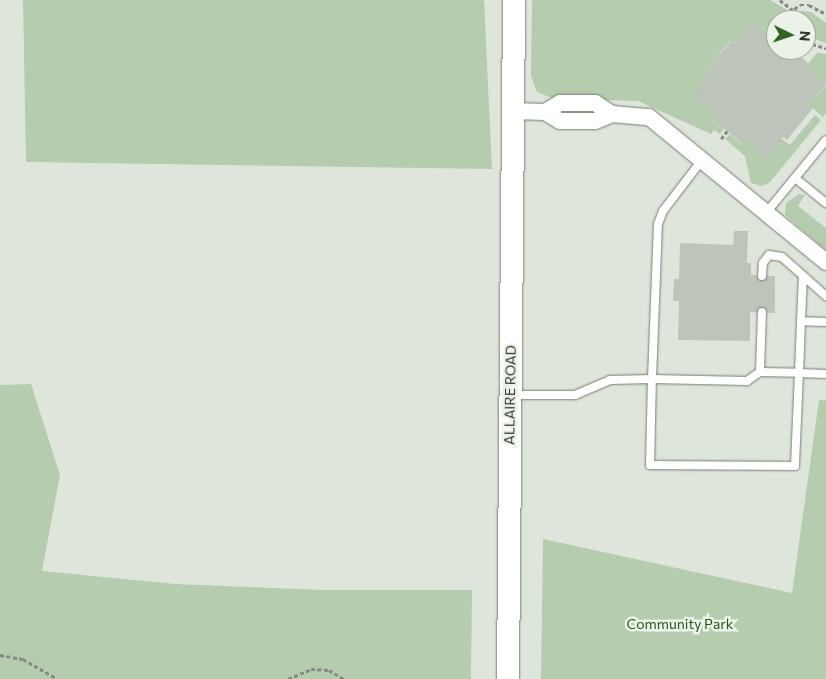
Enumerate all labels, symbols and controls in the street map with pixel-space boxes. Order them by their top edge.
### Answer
north arrow [766,10,816,60]
text: N [797,30,814,42]
street label: ALLAIRE ROAD [501,345,519,445]
park label: Community Park [627,616,733,632]

